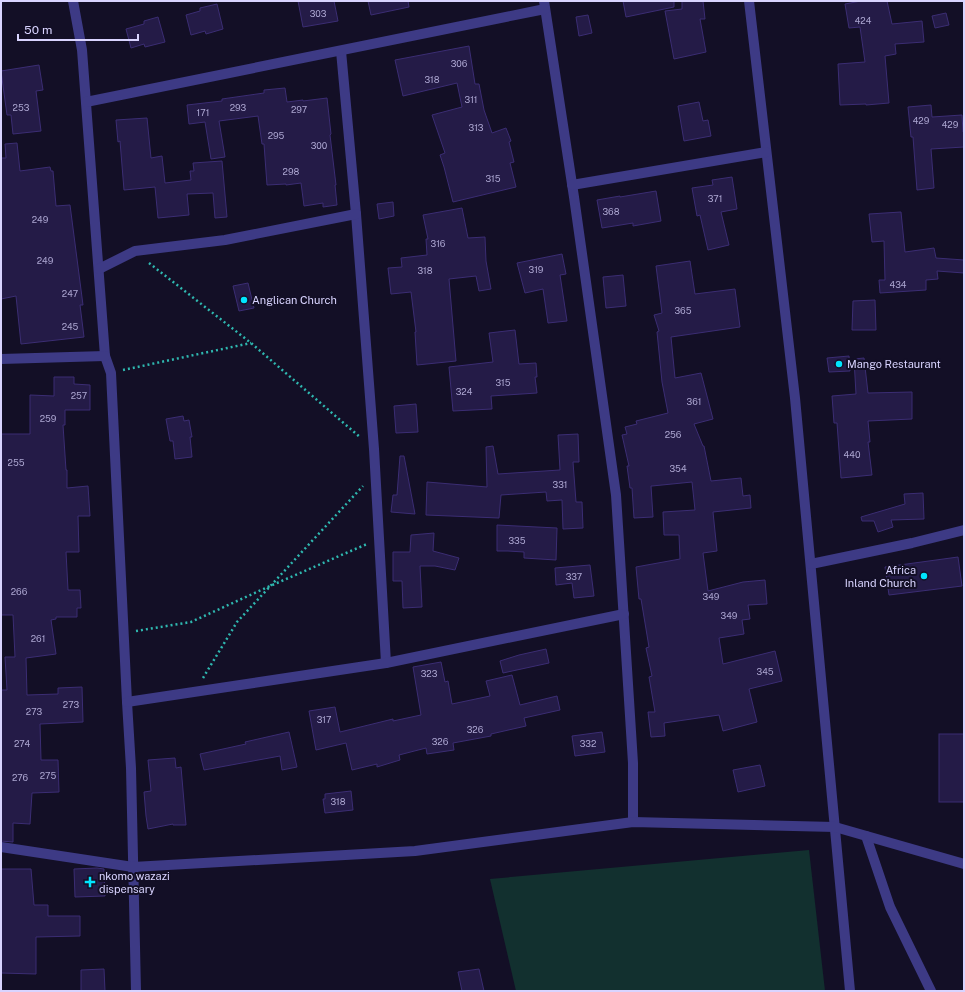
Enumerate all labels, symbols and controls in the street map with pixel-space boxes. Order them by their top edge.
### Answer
house number: 303 [310,8,327,19]
house number: 424 [855,15,872,26]
scale bar [18,16,138,42]
text: 50 m [24,23,52,37]
house number: 306 [451,58,468,69]
house number: 318 [424,74,440,85]
house number: 311 [465,94,478,105]
house number: 253 [13,102,30,113]
house number: 293 [230,102,247,113]
house number: 297 [291,104,307,115]
house number: 171 [197,107,209,118]
house number: 429 [913,115,930,126]
house number: 429 [942,119,959,130]
house number: 313 [468,122,484,133]
house number: 295 [268,130,285,141]
house number: 300 [311,140,328,151]
house number: 298 [283,166,300,177]
house number: 315 [485,173,501,184]
house number: 371 [708,193,722,204]
house number: 368 [603,206,620,217]
house number: 249 [32,214,49,225]
house number: 316 [431,238,446,249]
house number: 249 [37,255,54,266]
house number: 319 [529,264,544,275]
house number: 318 [417,265,433,276]
house number: 434 [890,279,907,290]
house number: 247 [62,288,78,299]
place label: Anglican Church [252,294,337,306]
marker: Anglican Church [239,295,249,305]
house number: 365 [675,305,692,316]
house number: 245 [62,321,79,332]
place label: Mango Restaurant [847,358,941,370]
marker: Mango Restaurant [834,359,844,369]
house number: 315 [495,377,511,388]
house number: 324 [456,386,473,397]
house number: 257 [71,390,87,401]
house number: 361 [687,396,701,407]
house number: 259 [40,413,57,424]
house number: 256 [665,429,682,440]
house number: 440 [844,449,861,460]
house number: 255 [8,457,25,468]
house number: 354 [669,463,687,474]
house number: 331 [553,479,567,490]
house number: 335 [508,535,526,546]
place label: Africa Inland Church [845,564,916,589]
house number: 337 [566,571,582,582]
marker: Africa Inland Church [919,571,929,581]
house number: 266 [11,586,28,597]
house number: 349 [703,591,720,602]
house number: 349 [721,610,738,621]
house number: 261 [31,633,45,644]
house number: 345 [757,666,774,677]
house number: 323 [421,668,438,679]
house number: 273 [63,699,79,710]
house number: 273 [26,706,42,717]
house number: 317 [317,714,331,725]
house number: 326 [467,724,484,735]
house number: 326 [432,736,449,747]
house number: 274 [14,738,30,749]
house number: 332 [580,738,596,749]
house number: 275 [40,770,56,781]
house number: 276 [12,772,28,783]
house number: 318 [330,796,346,807]
place label: nkomo wazazi dispensary [99,870,170,895]
marker: nkomo wazazi dispensary [84,876,96,888]

